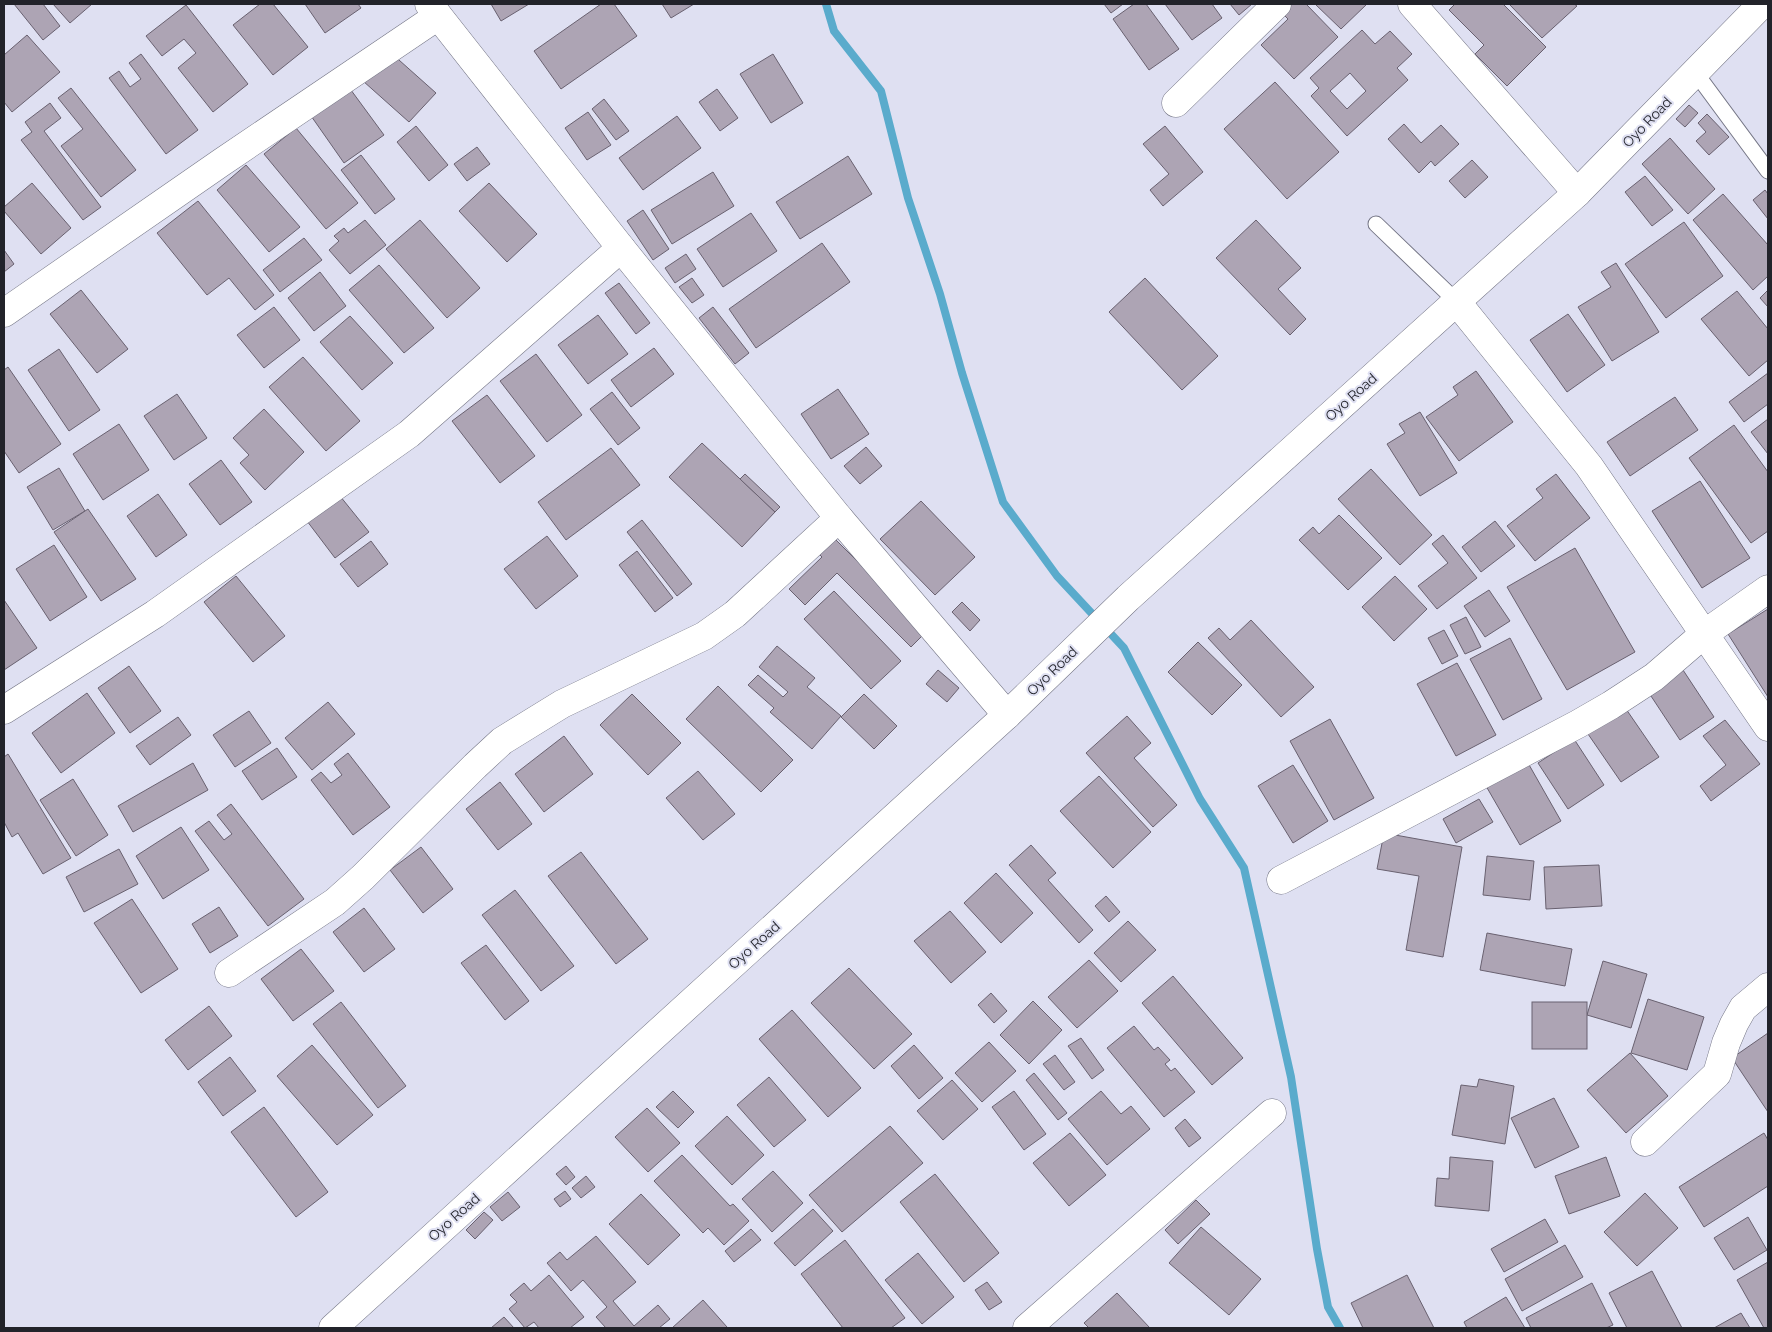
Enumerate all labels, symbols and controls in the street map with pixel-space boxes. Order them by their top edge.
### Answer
street label: Oyo Road [1619,94,1675,150]
street label: Oyo Road [1322,370,1380,424]
street label: Oyo Road [1024,643,1080,699]
street label: Oyo Road [725,918,783,972]
street label: Oyo Road [425,1190,483,1244]

